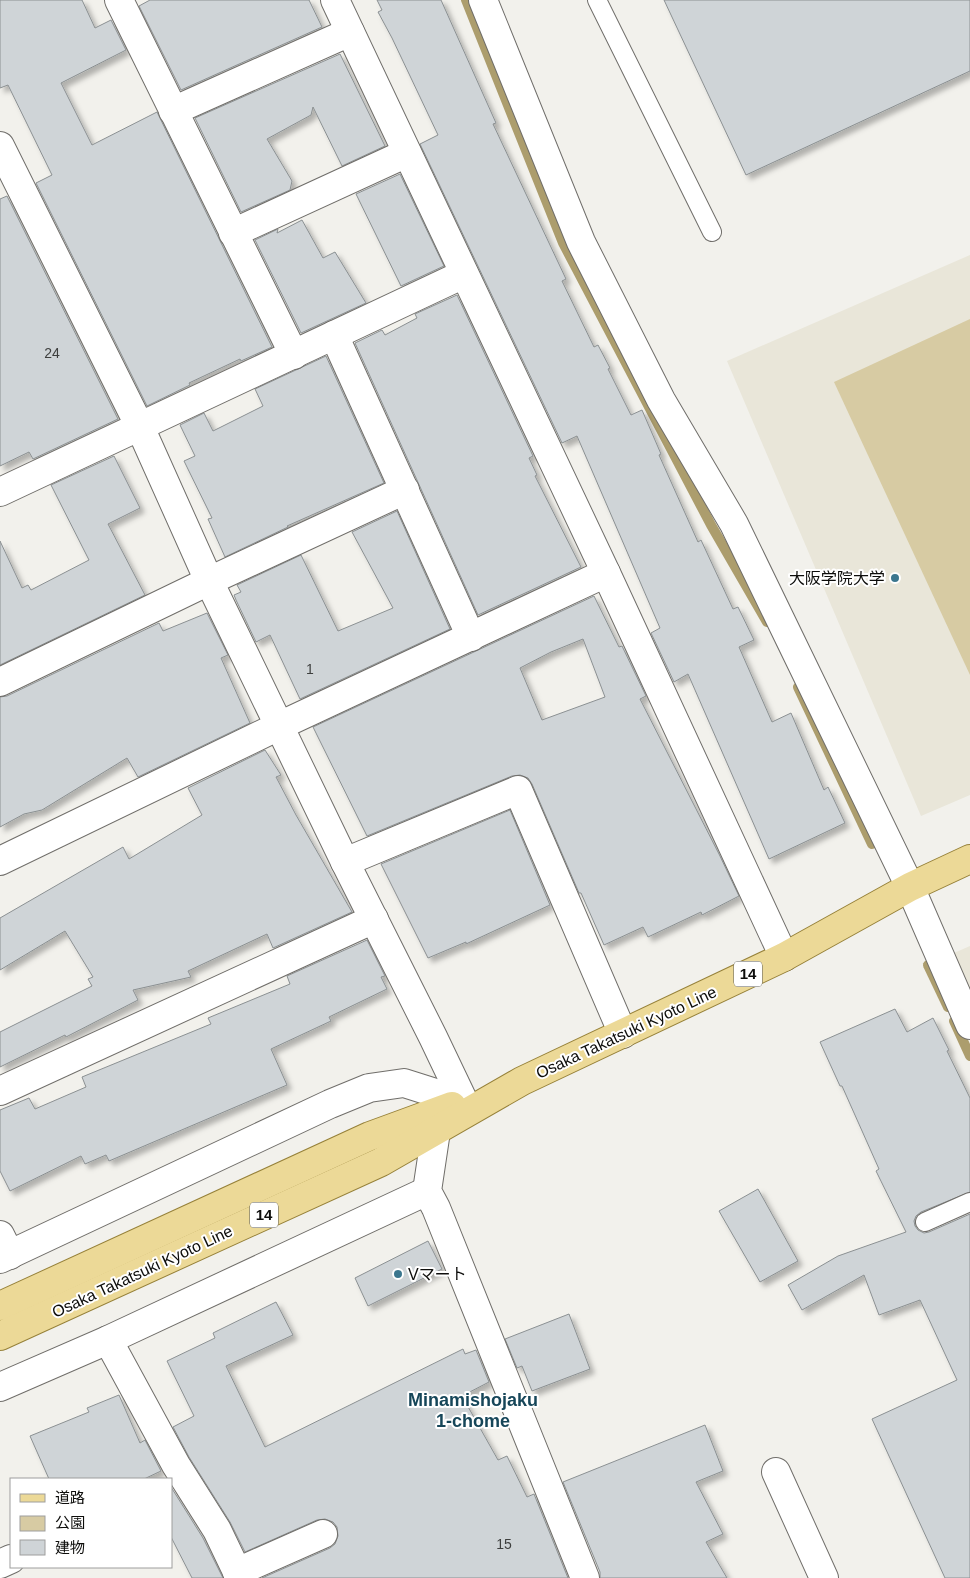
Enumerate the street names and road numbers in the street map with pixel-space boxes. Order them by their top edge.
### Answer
road number: 14 [734,962,762,986]
street label: Osaka Takatsuki Kyoto Line [533,983,719,1082]
road number: 14 [250,1202,278,1228]
street label: Osaka Takatsuki Kyoto Line [49,1222,235,1321]

